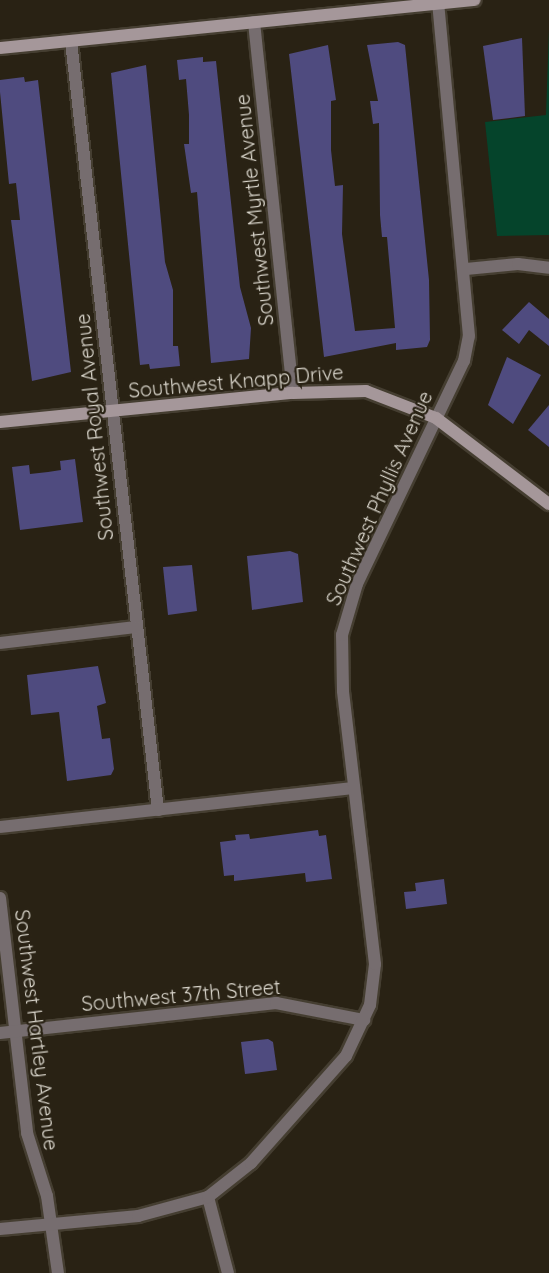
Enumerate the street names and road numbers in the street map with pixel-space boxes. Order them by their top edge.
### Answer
street label: Southwest Myrtle Avenue [230,93,278,327]
street label: Southwest Royal Avenue [70,312,118,542]
street label: Southwest Knapp Drive [128,360,344,402]
street label: Southwest Phyllis Avenue [321,387,437,609]
street label: Southwest Hartley Avenue [10,908,64,1152]
street label: Southwest 37th Street [80,974,282,1016]

